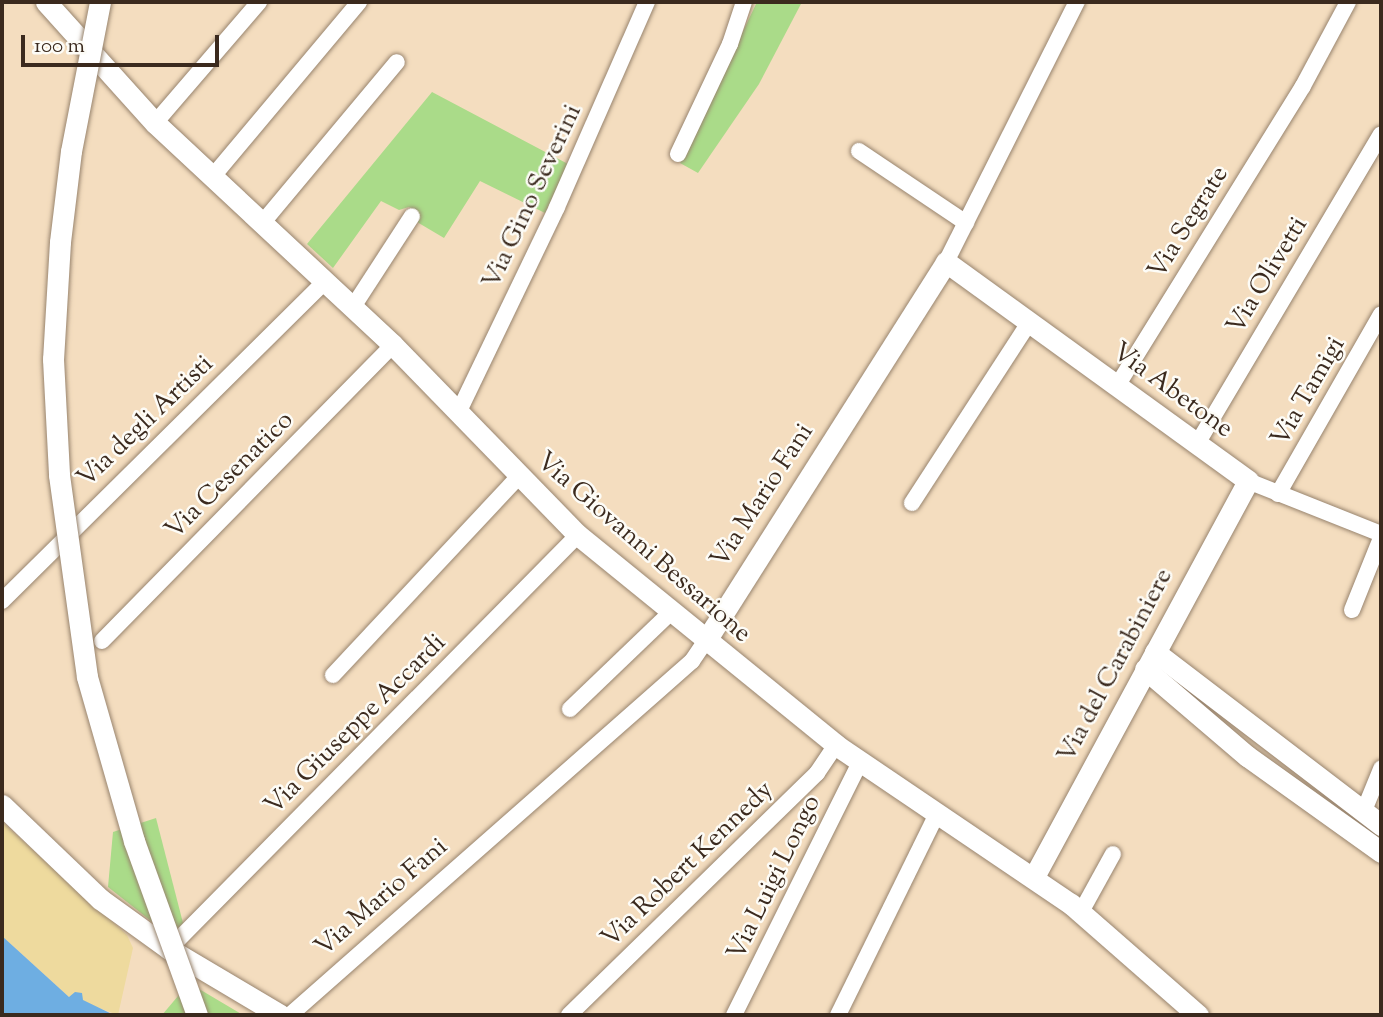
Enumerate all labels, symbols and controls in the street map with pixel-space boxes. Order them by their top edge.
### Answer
scale bar [24,21,222,65]
text: 100 m [34,32,85,62]
street label: Via Gino Severini [477,100,589,294]
street label: Via Segrate [1142,161,1236,285]
street label: Via Olivetti [1221,212,1315,340]
street label: Via Tamigi [1265,332,1353,452]
street label: Via Abetone [1105,337,1239,445]
street label: Via degli Artisti [72,349,220,495]
street label: Via Cesenatico [159,405,301,547]
street label: Via Mario Fani [705,418,821,574]
street label: Via Giovanni Bessarione [529,446,757,650]
street label: Via del Carabiniere [1052,564,1180,768]
street label: Via Giuseppe Accardi [259,628,453,822]
street label: Via Robert Kennedy [596,775,780,955]
street label: Via Luigi Longo [722,790,828,966]
street label: Via Mario Fani [309,832,455,964]

